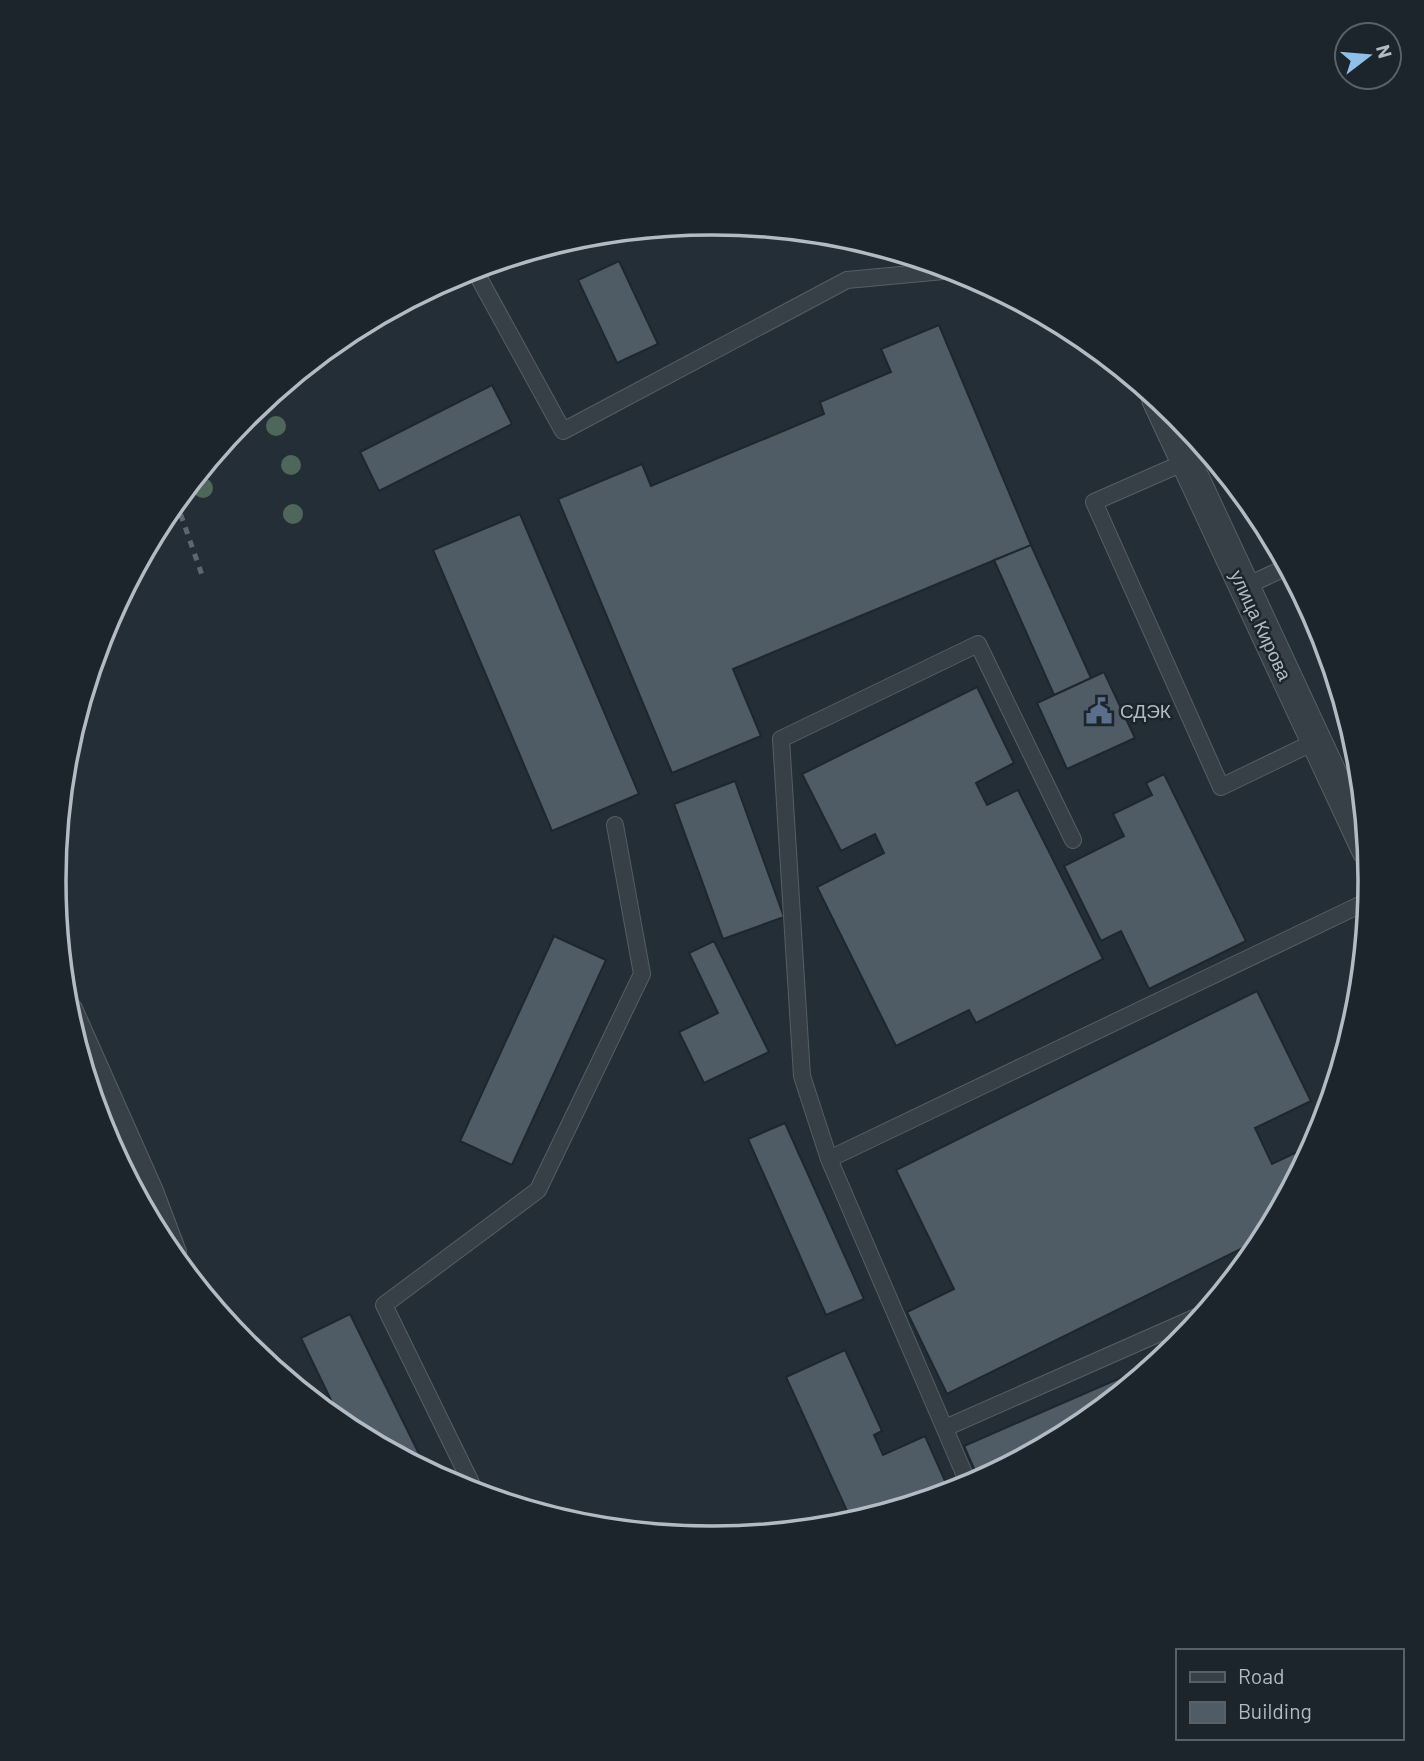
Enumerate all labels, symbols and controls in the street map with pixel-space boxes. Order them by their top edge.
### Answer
north arrow [1333,21,1403,91]
text: N [1372,42,1398,60]
street label: улица Кирова [1226,566,1297,684]
public building icon: СДЭК [1084,696,1114,726]
place label: СДЭК [1120,699,1171,722]
legend [1176,1649,1403,1740]
text: Road [1238,1663,1284,1688]
text: Building [1238,1698,1312,1723]

